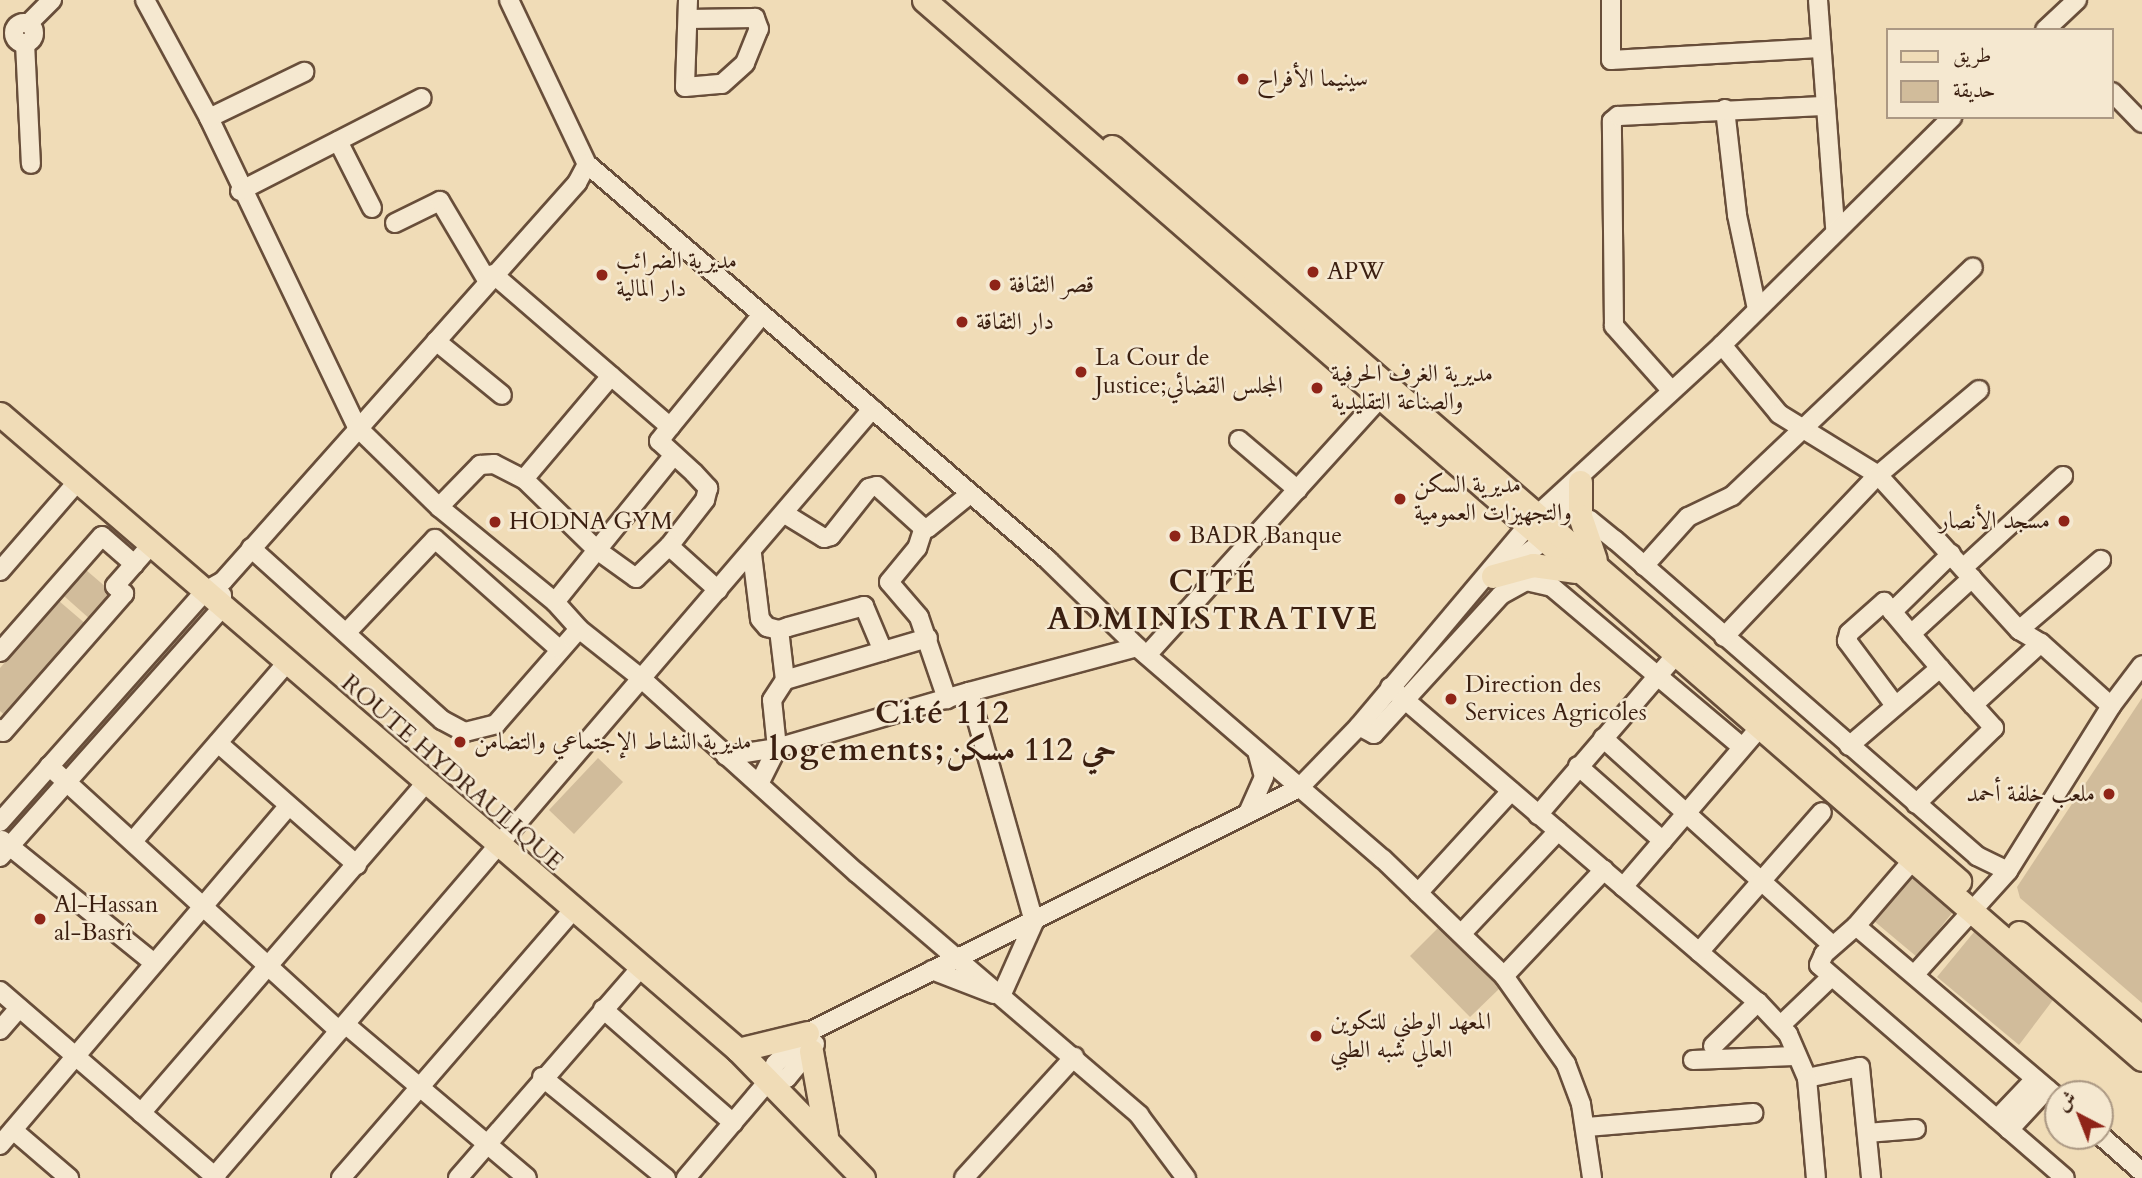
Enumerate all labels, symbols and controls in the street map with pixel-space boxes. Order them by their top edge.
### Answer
legend [1886,28,2114,119]
text: طريق [1953,41,1991,70]
place label: سينيما الأفراح [1257,65,1368,93]
marker: سينيما الأفراح [1235,71,1251,87]
text: حديقة [1953,76,1996,105]
place label: مديرية الضرائب دار المالية [616,247,737,303]
place label: APW [1327,258,1385,286]
marker: APW [1305,264,1321,280]
marker: مديرية الضرائب دار المالية [594,267,610,283]
place label: قصر الثقافة [1009,271,1094,299]
marker: قصر الثقافة [987,277,1003,293]
place label: دار الثقاقة [976,308,1054,336]
marker: دار الثقاقة [954,314,970,330]
place label: La Cour de Justice;المجلس القضائي [1095,344,1283,400]
place label: مديرية الغرف الحرفية والصناعة التقليدية [1331,360,1493,416]
marker: La Cour de Justice;المجلس القضائي [1073,364,1089,380]
marker: مديرية الغرف الحرفية والصناعة التقليدية [1309,380,1325,396]
place label: مديرية السكن والتجهيزات العمومية [1414,471,1572,527]
marker: مديرية السكن والتجهيزات العمومية [1392,491,1408,507]
place label: مسجد الأنصار [1939,507,2050,535]
place label: HODNA GYM [509,508,673,536]
marker: مسجد الأنصار [2056,513,2072,529]
marker: HODNA GYM [487,514,503,530]
place label: BADR Banque [1189,522,1342,550]
marker: BADR Banque [1167,528,1183,544]
district label: CITÉ ADMINISTRATIVE [1049,564,1377,639]
street label: ROUTE HYDRAULIQUE [335,669,569,877]
place label: Direction des Services Agricoles [1465,671,1647,727]
marker: Direction des Services Agricoles [1443,691,1459,707]
district label: Cité 112 logements;حي 112 مسكن [780,695,1106,770]
place label: مديرية النشاط الإجتماعي والتضامن [474,728,752,756]
marker: مديرية النشاط الإجتماعي والتضامن [452,734,468,750]
place label: ملعب خلفة أحمد [1966,780,2095,808]
marker: ملعب خلفة أحمد [2101,786,2117,802]
place label: Al-Hassan al-Basrî [54,891,158,947]
marker: Al-Hassan al-Basrî [32,911,48,927]
place label: المعهد الوطني للتكوين العالي شبه الطبي [1330,1008,1491,1064]
marker: المعهد الوطني للتكوين العالي شبه الطبي [1308,1028,1324,1044]
north arrow [2044,1080,2114,1150]
text: ش [2051,1085,2082,1117]

